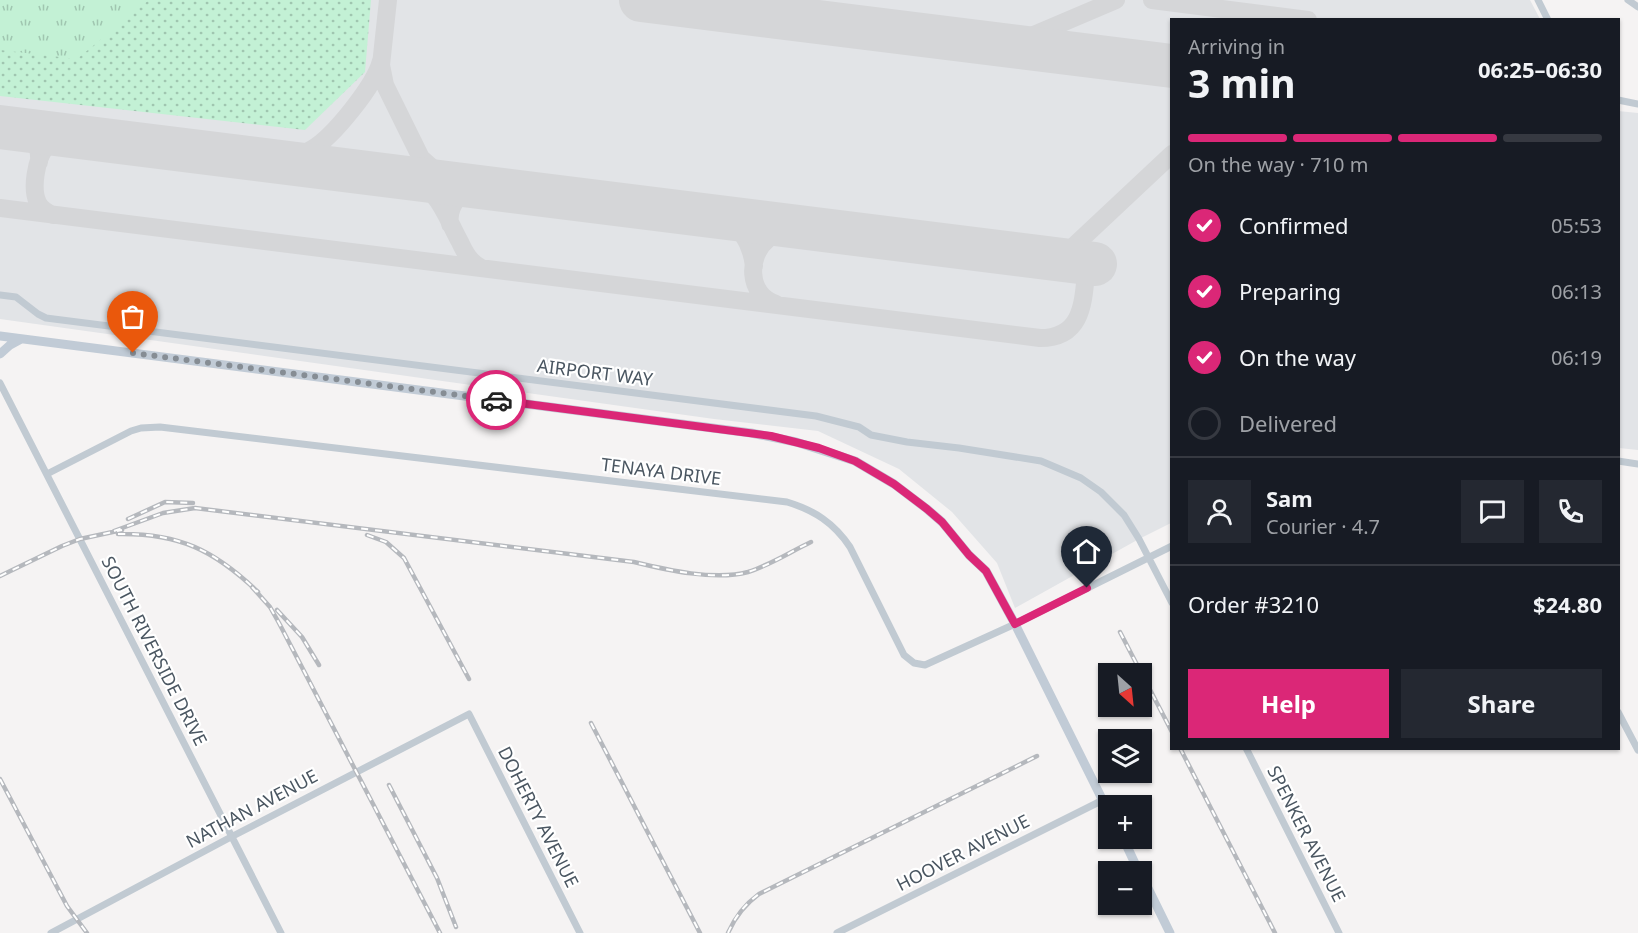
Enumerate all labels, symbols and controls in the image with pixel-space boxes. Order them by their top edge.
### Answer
text: Arriving in [1188,33,1285,60]
text: 06:25–06:30 [1478,54,1602,84]
text: 3 min [1188,56,1295,109]
text: On the way · 710 m [1188,151,1368,178]
icon: check [1188,209,1221,242]
text: Confirmed [1239,210,1349,240]
text: 05:53 [1551,212,1602,239]
icon: check [1188,275,1221,308]
text: Preparing [1239,276,1341,306]
text: 06:13 [1551,278,1602,305]
pin [107,291,158,353]
icon: bag [116,300,149,333]
icon: check [1188,341,1221,374]
text: On the way [1239,342,1356,372]
text: 06:19 [1551,344,1602,371]
street label: AIRPORT WAY [536,353,655,391]
courier [466,370,526,430]
icon: car [480,384,513,417]
text: Delivered [1239,408,1337,438]
street label: TENAYA DRIVE [600,452,722,490]
button: person [1188,480,1251,543]
button: chat [1461,480,1524,543]
button: phone [1539,480,1602,543]
text: Sam [1266,483,1313,513]
text: Courier · 4.7 [1266,513,1380,540]
pin [1061,526,1112,588]
icon: home [1070,535,1103,568]
street label: SOUTH RIVERSIDE DRIVE [97,552,213,749]
text: Order #3210 [1188,589,1319,619]
text: $24.80 [1533,589,1602,619]
north arrow [1098,663,1152,717]
map controls [1098,663,1152,915]
button: Help [1188,669,1389,738]
button: Share [1401,669,1602,738]
button: layers [1098,729,1152,783]
street label: DOHERTY AVENUE [493,742,585,891]
street label: SPENKER AVENUE [1262,761,1352,906]
street label: NATHAN AVENUE [182,763,321,853]
button: + [1098,795,1152,849]
street label: HOOVER AVENUE [892,808,1033,896]
button: − [1098,861,1152,915]

